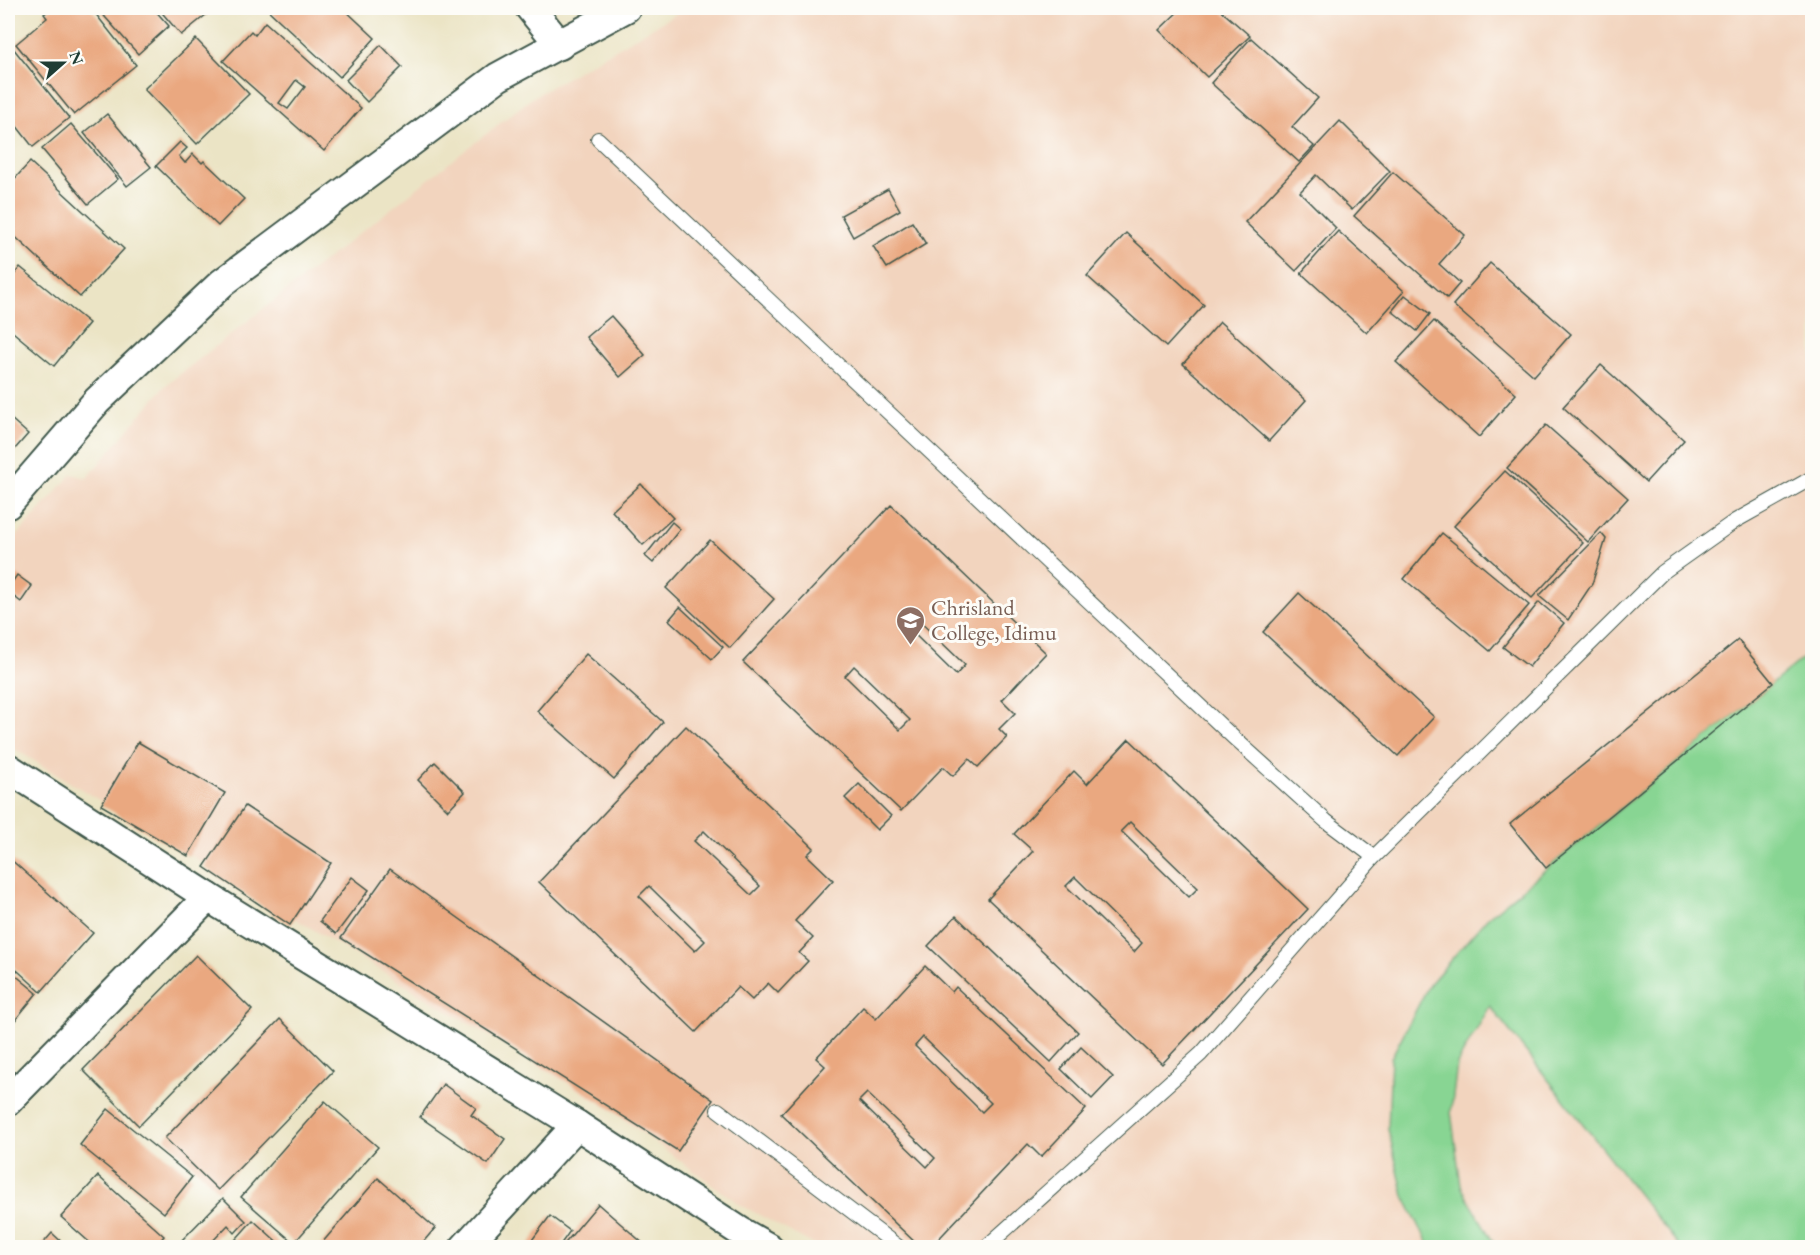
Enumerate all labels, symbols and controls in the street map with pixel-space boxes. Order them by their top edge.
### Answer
north arrow [33,33,93,93]
text: N [64,48,89,68]
place label: Chrisland College, Idimu [931,593,1057,647]
school or university icon: Chrisland College, Idimu [894,604,926,646]

